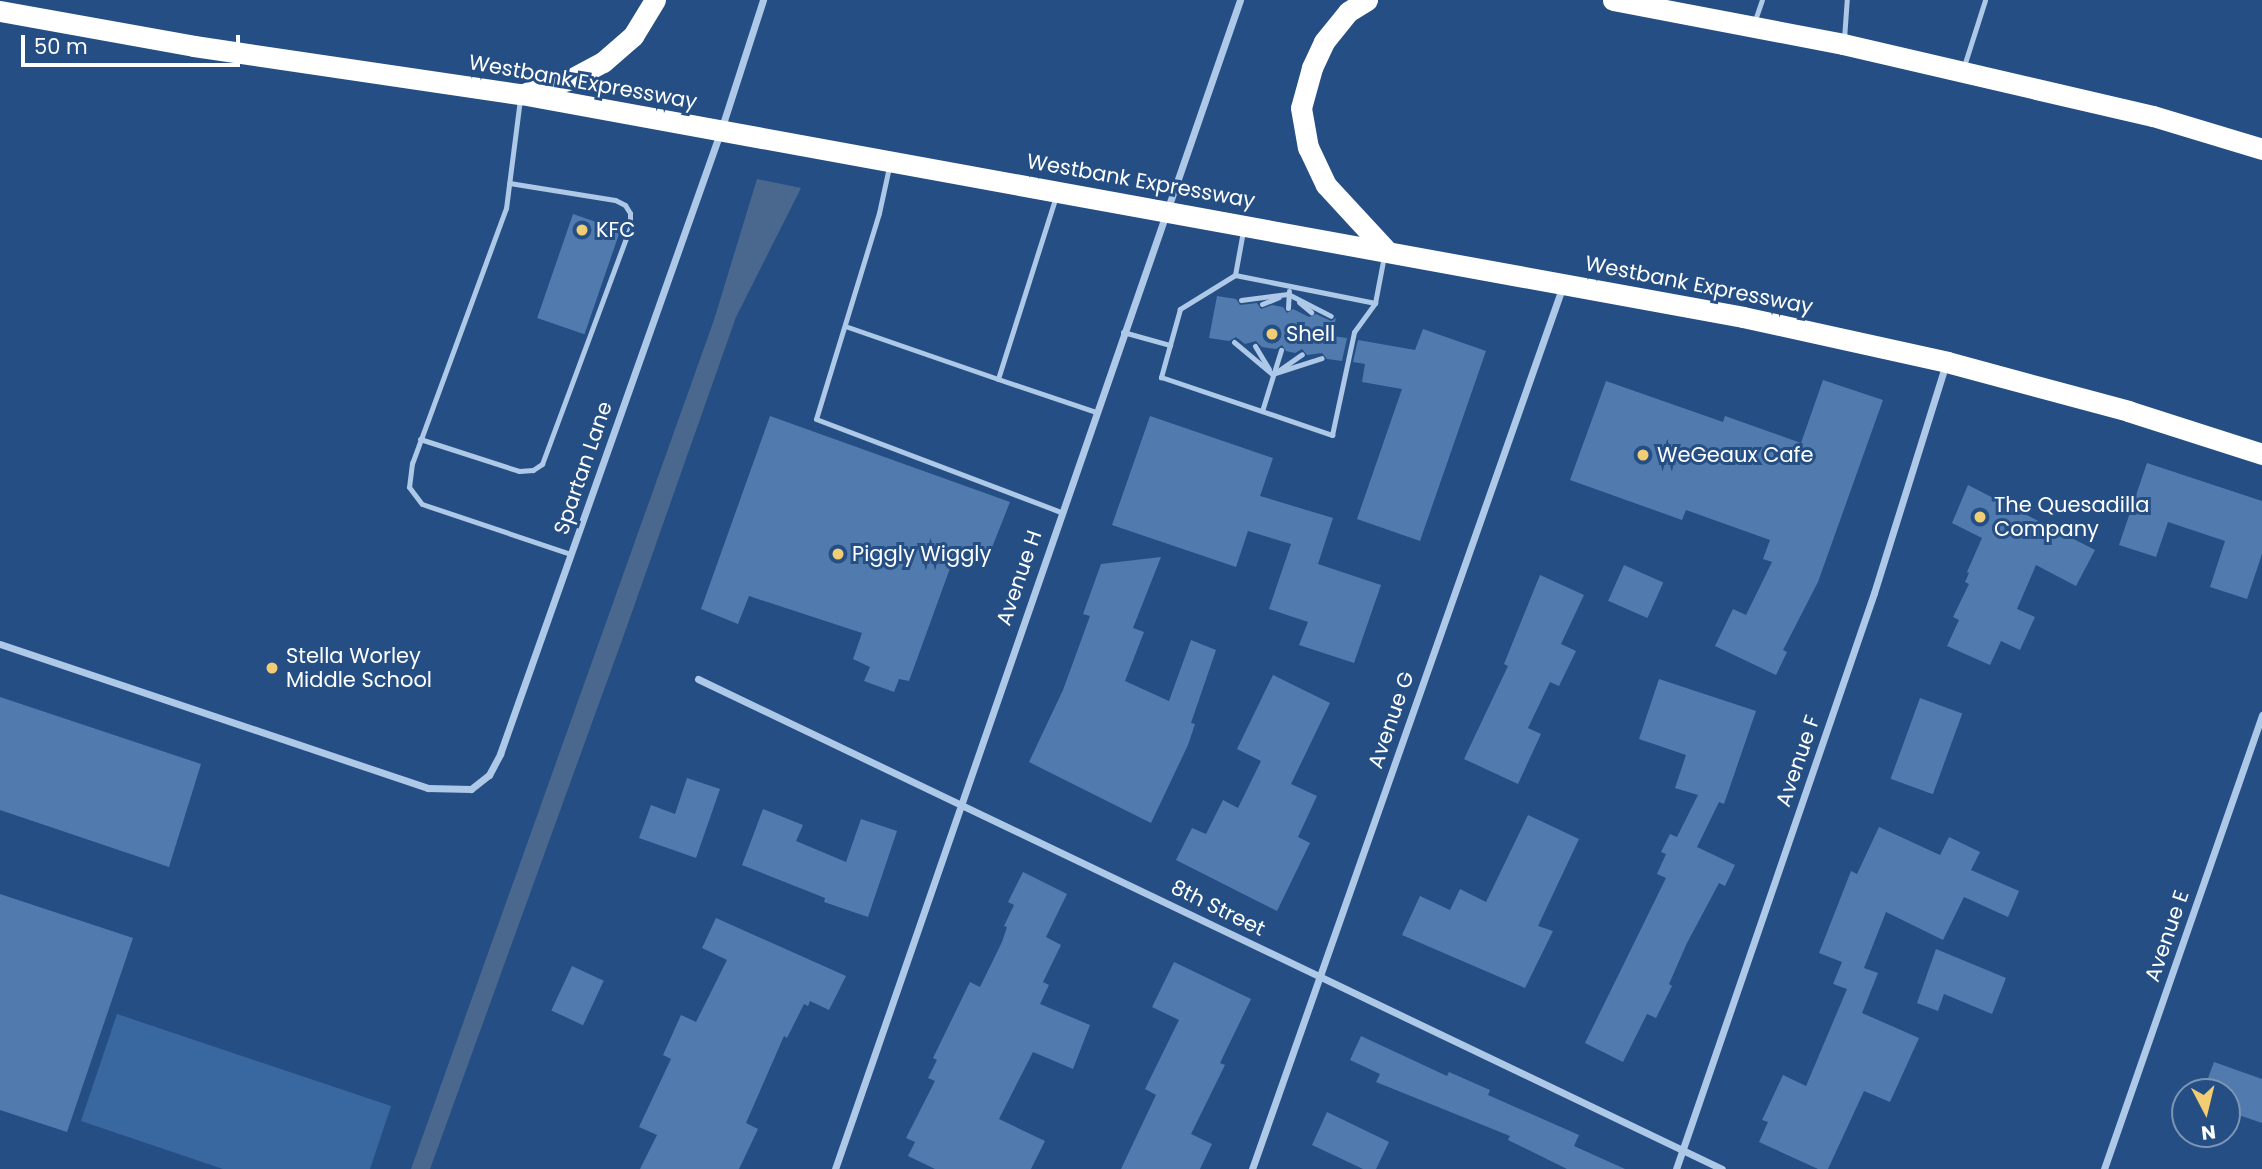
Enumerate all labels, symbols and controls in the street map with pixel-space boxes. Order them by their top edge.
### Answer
scale bar [24,21,243,65]
text: 50 m [34,32,88,61]
street label: Westbank Expressway [467,49,699,115]
street label: Westbank Expressway [1025,148,1257,214]
place label: KFC [596,217,635,243]
marker: KFC [574,222,590,238]
street label: Westbank Expressway [1583,251,1815,319]
place label: Shell [1286,321,1335,347]
marker: Shell [1264,326,1280,342]
street label: Spartan Lane [548,398,618,538]
place label: WeGeaux Cafe [1657,442,1814,468]
marker: WeGeaux Cafe [1635,447,1651,463]
place label: The Quesadilla Company [1994,492,2149,542]
marker: The Quesadilla Company [1972,509,1988,525]
street label: Avenue H [991,527,1047,629]
place label: Piggly Wiggly [852,541,991,567]
marker: Piggly Wiggly [830,546,846,562]
place label: Stella Worley Middle School [286,643,432,693]
marker: Stella Worley Middle School [264,660,280,676]
street label: Avenue G [1363,668,1419,772]
street label: Avenue F [1771,712,1825,810]
street label: 8th Street [1167,874,1269,942]
street label: Avenue E [2140,887,2194,985]
north arrow [2171,1078,2241,1148]
text: N [2200,1118,2217,1147]

